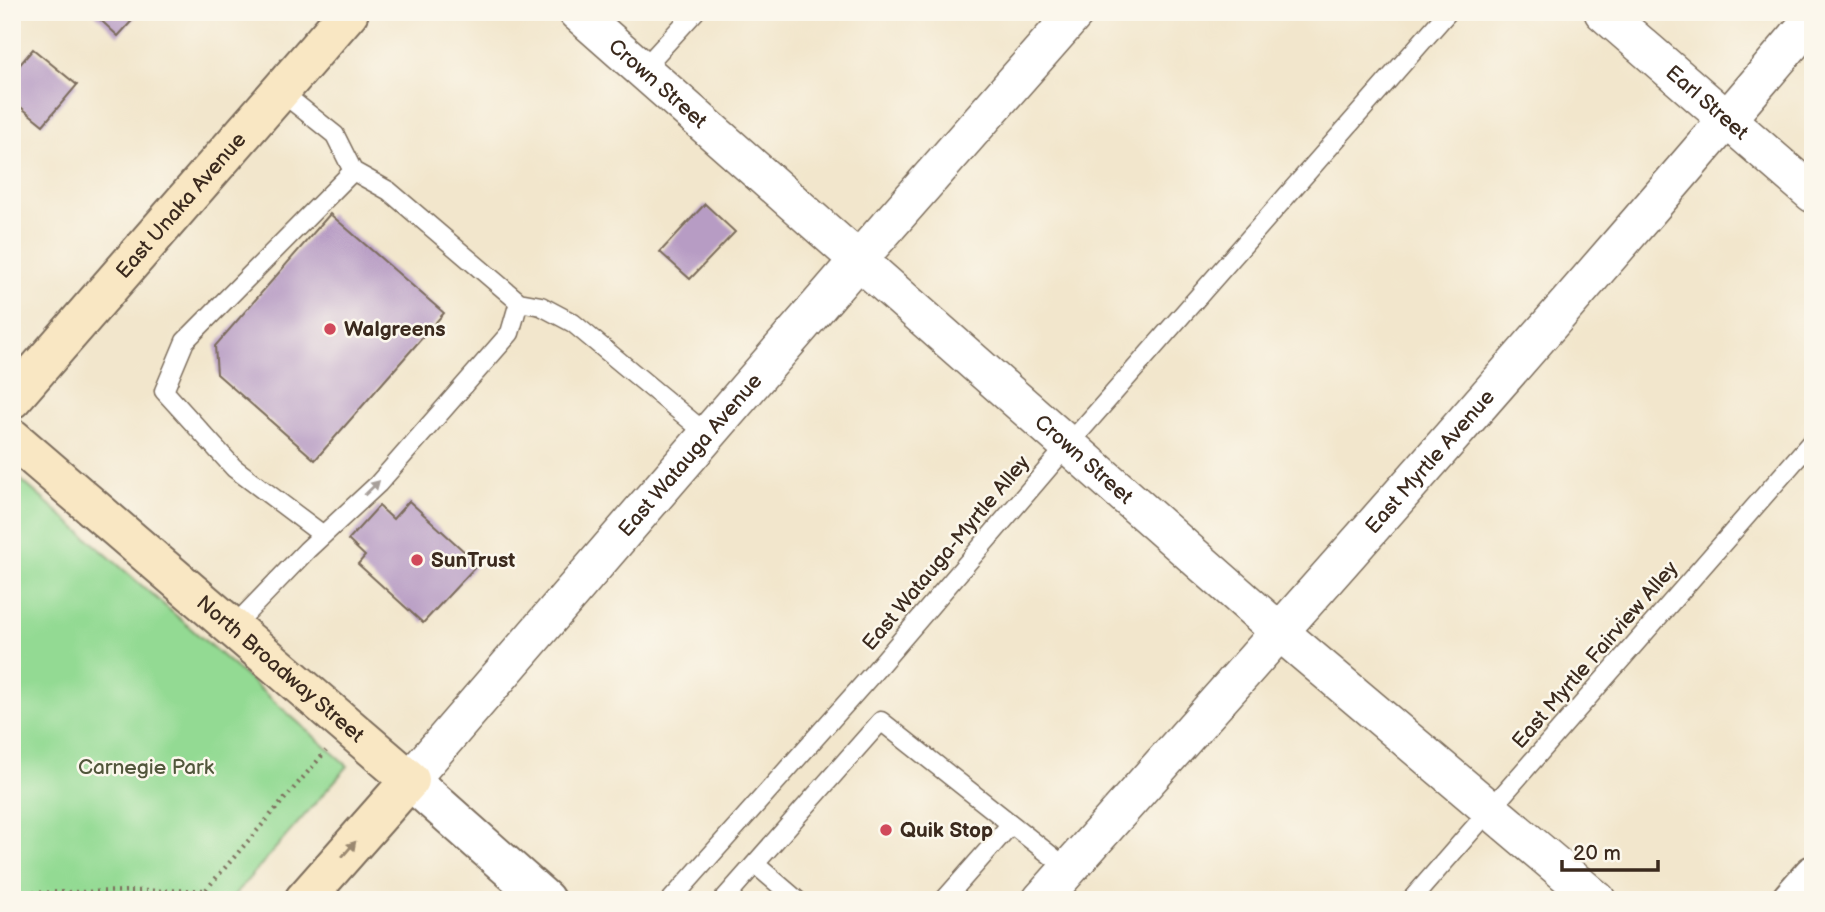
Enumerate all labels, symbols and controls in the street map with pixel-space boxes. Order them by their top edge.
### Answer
street label: Crown Street [604,33,713,134]
street label: Earl Street [1661,60,1754,145]
street label: East Unaka Avenue [110,127,251,283]
place label: Walgreens [344,317,446,342]
marker: Walgreens [322,321,338,337]
street label: East Watauga Avenue [613,368,767,542]
street label: East Myrtle Avenue [1360,384,1500,539]
street label: Crown Street [1030,409,1139,510]
street label: East Watauga-Myrtle Alley [857,450,1035,656]
one-way arrow [364,480,381,497]
place label: SunTrust [431,548,515,573]
marker: SunTrust [409,552,425,568]
street label: East Myrtle Fairview Alley [1507,556,1684,754]
street label: North Broadway Street [192,590,370,748]
park label: Carnegie Park [78,755,215,780]
place label: Quik Stop [900,818,993,843]
marker: Quik Stop [878,822,894,838]
scale bar [1562,828,1659,872]
one-way arrow [341,840,356,857]
text: 20 m [1573,841,1621,866]

